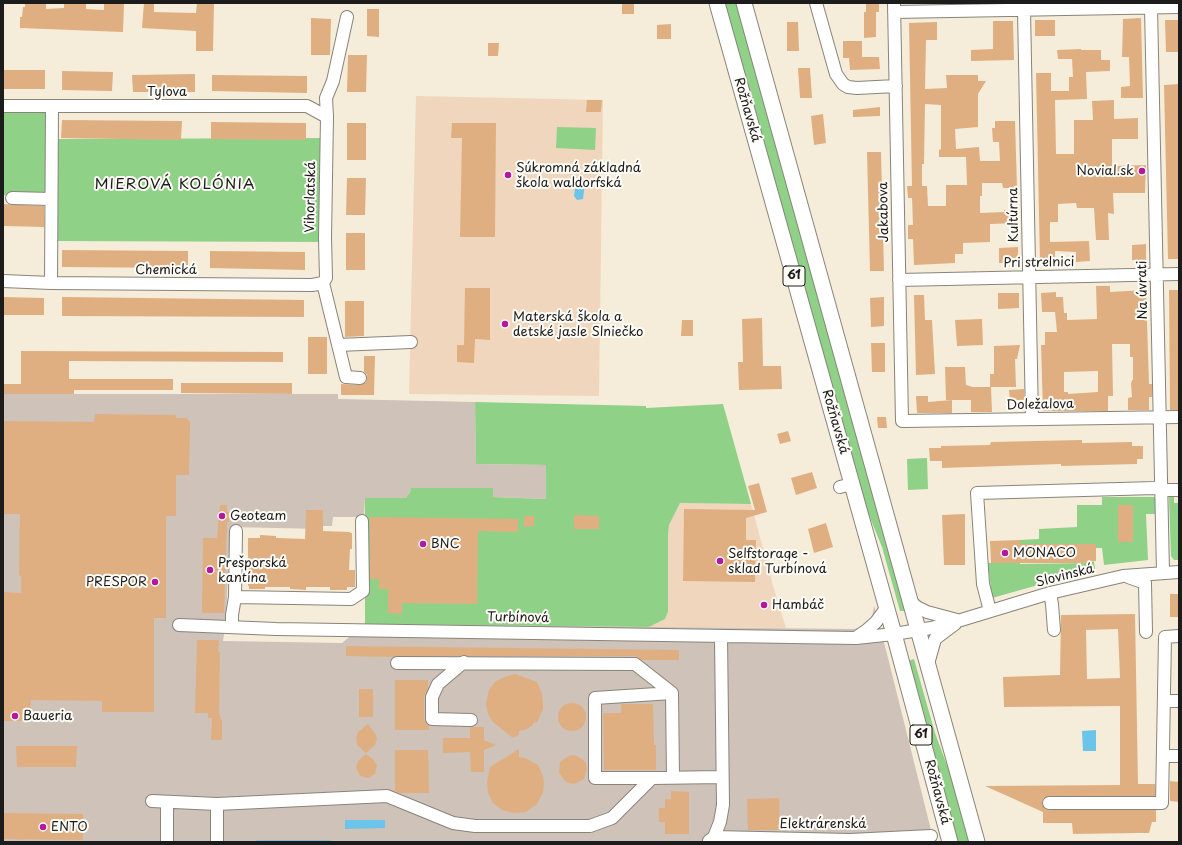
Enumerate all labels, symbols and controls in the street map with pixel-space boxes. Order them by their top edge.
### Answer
street label: Rožňavská [730,76,764,144]
street label: Tylova [147,84,187,100]
place label: Súkromná základná škola waldorfská [516,160,641,191]
street label: Vihorlatská [303,161,319,233]
place label: Novial.sk [1076,163,1134,179]
marker: Novial.sk [1137,166,1147,176]
marker: Súkromná základná škola waldorfská [503,170,513,180]
district label: MIEROVÁ KOLÓNIA [96,176,254,194]
street label: Jakabova [876,182,892,242]
street label: Kultúrna [1006,187,1022,243]
street label: Pri strelnici [1003,255,1075,271]
street label: Na úvrati [1135,260,1151,320]
street label: Chemická [135,262,197,278]
road number: 61 [783,266,805,286]
place label: Materská škola a detské jasle Slniečko [513,309,643,340]
marker: Materská škola a detské jasle Slniečko [500,319,510,329]
street label: Rožňavská [818,388,852,456]
street label: Doležalova [1006,397,1074,413]
place label: Geoteam [230,508,286,524]
marker: Geoteam [217,511,227,521]
place label: BNC [431,536,460,552]
marker: BNC [418,539,428,549]
place label: MONACO [1013,545,1076,561]
place label: Selfstorage - sklad Turbínová [728,546,827,577]
marker: MONACO [1000,548,1010,558]
place label: Prešporská kantína [218,555,287,586]
marker: Selfstorage - sklad Turbínová [715,556,725,566]
street label: Slovinská [1034,561,1096,591]
marker: Prešporská kantína [205,565,215,575]
place label: PRESPOR [86,574,147,590]
marker: PRESPOR [150,577,160,587]
place label: Hambáč [772,597,824,613]
marker: Hambáč [759,600,769,610]
street label: Turbínová [487,610,549,626]
place label: Baueria [23,708,72,724]
marker: Baueria [10,711,20,721]
road number: 61 [910,725,932,745]
street label: Rožňavská [921,758,953,826]
street label: Elektrárenská [780,816,866,832]
place label: ENTO [51,819,88,835]
marker: ENTO [38,822,48,832]

